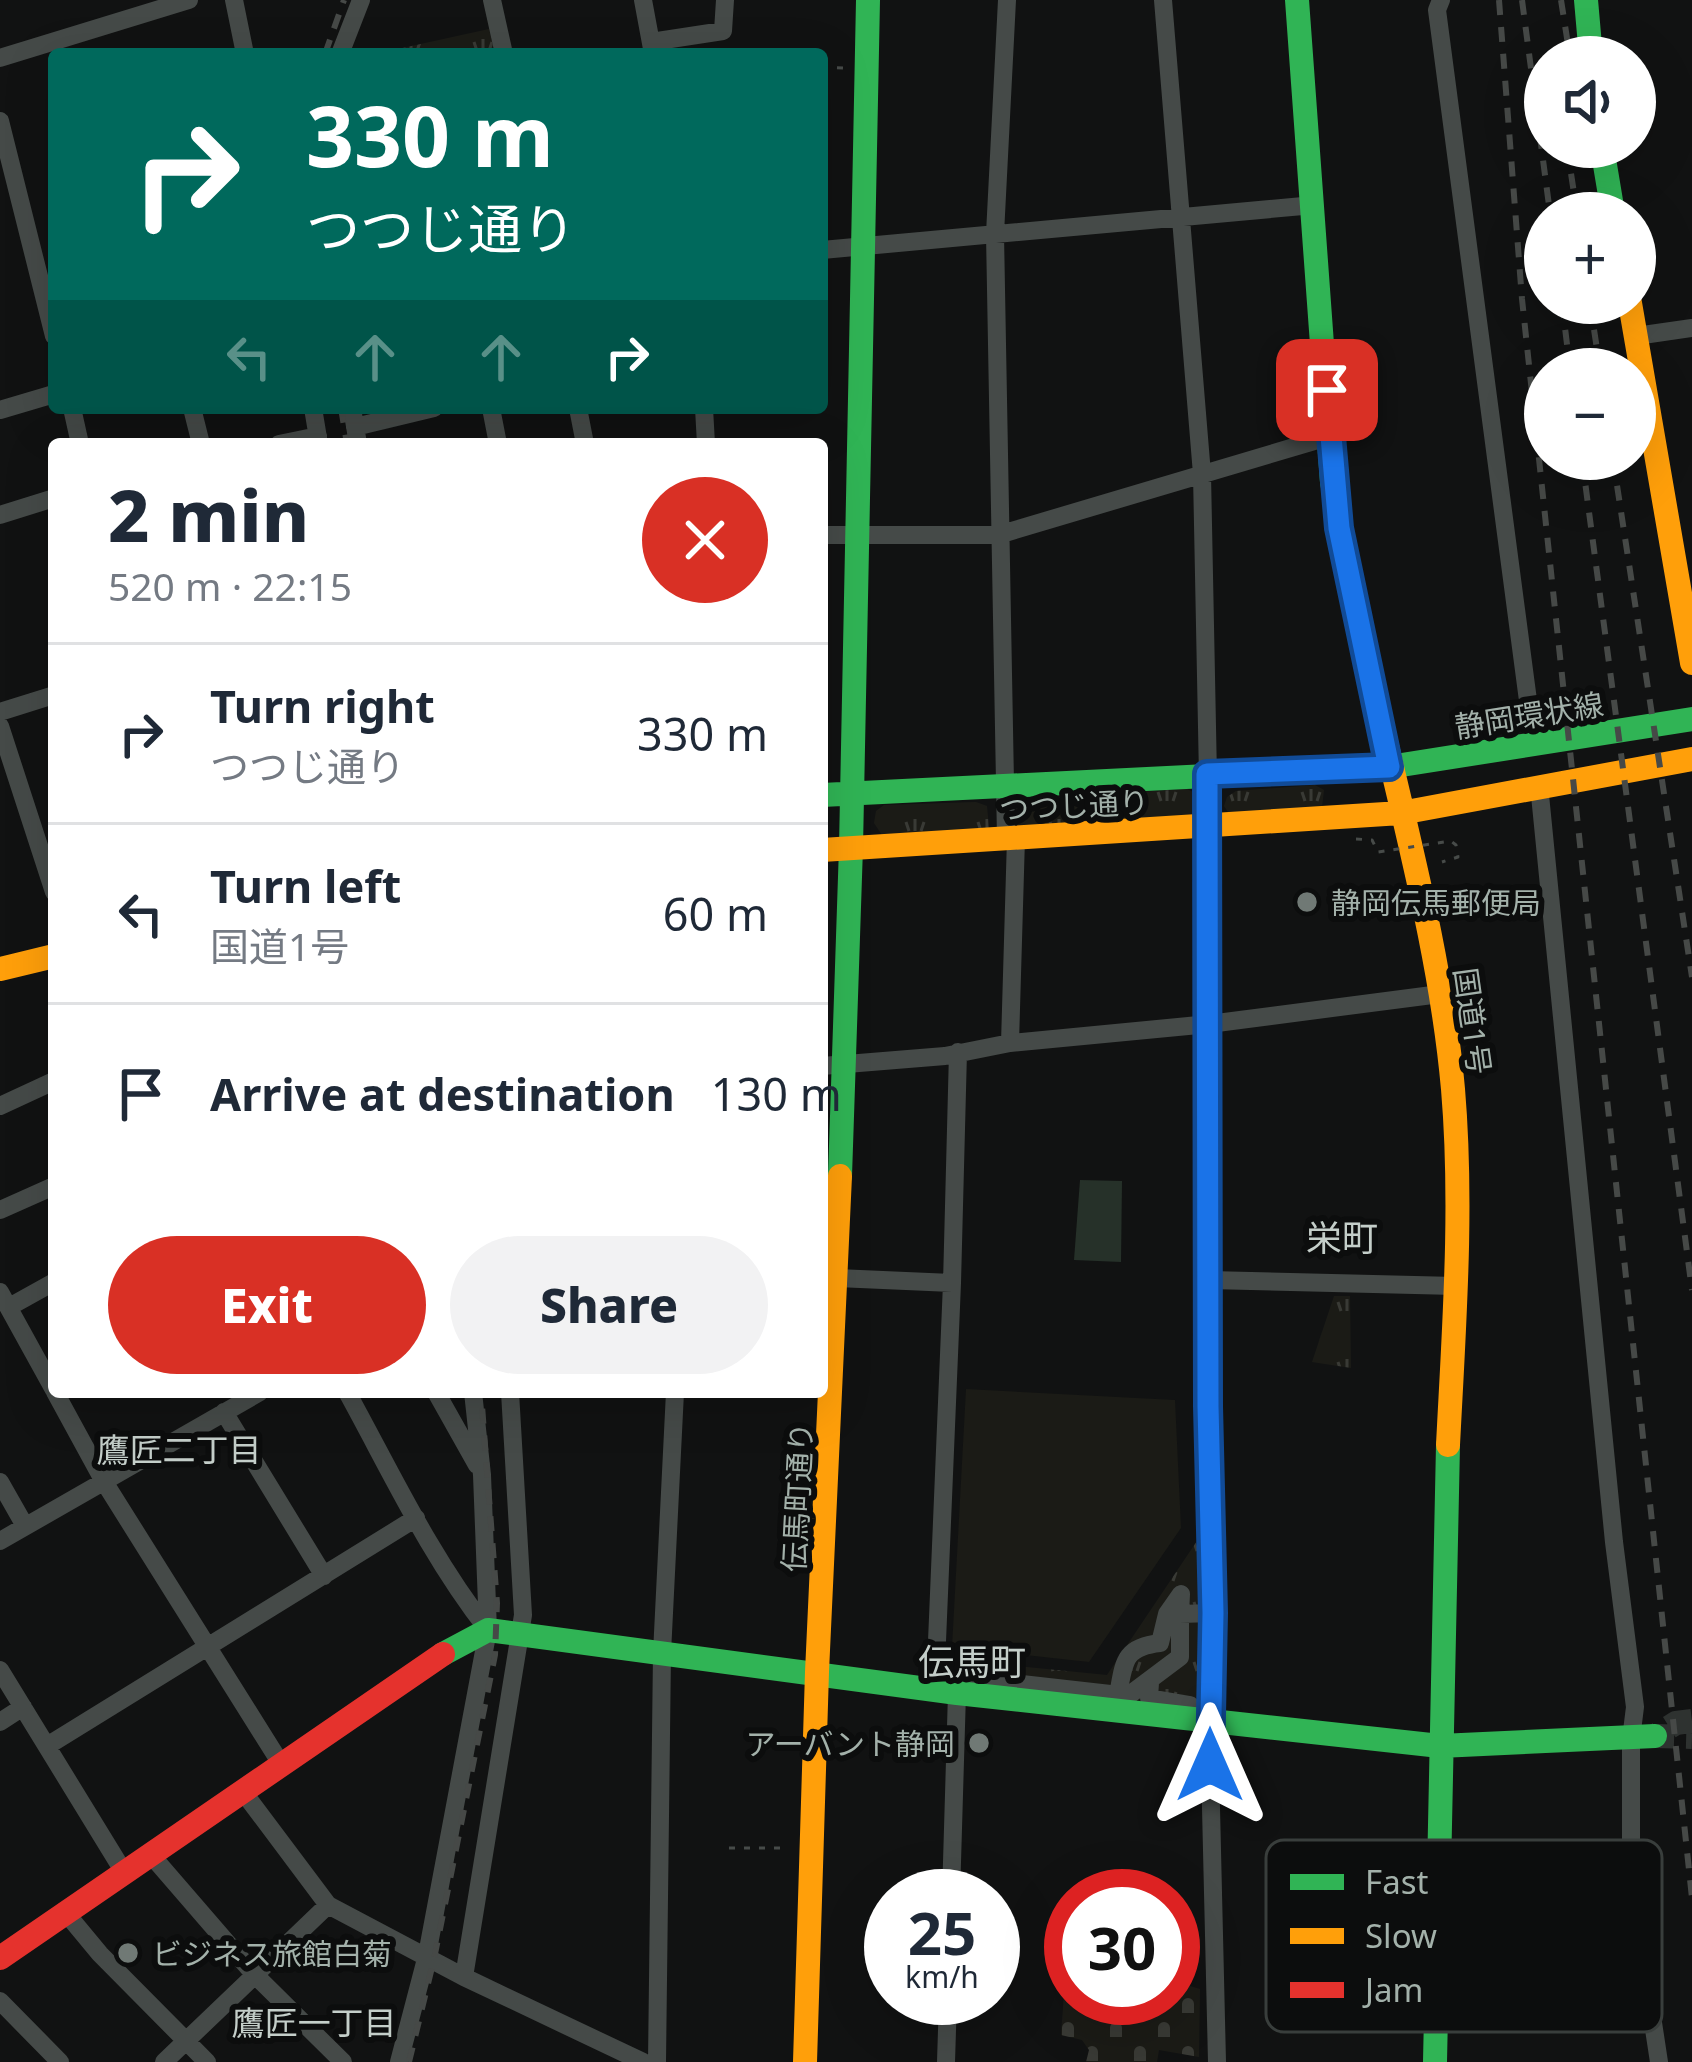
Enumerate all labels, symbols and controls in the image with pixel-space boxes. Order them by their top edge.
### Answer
map controls [1524,36,1656,480]
button: sound [1524,36,1656,168]
text: 330 m [306,77,554,192]
icon: right [108,96,264,252]
text: つつじ通り [306,191,576,265]
button: + [1524,192,1656,324]
icon: left [216,324,282,390]
icon: ahead [342,324,408,390]
icon: ahead [468,324,534,390]
icon: right [594,324,660,390]
pin [1276,339,1378,441]
button: − [1524,348,1656,480]
icon: arrive [1294,357,1360,423]
text: 2 min [108,465,309,563]
button: close [642,477,768,603]
text: 520 m · 22:15 [108,559,352,612]
text: Turn right [210,675,435,736]
street label: 静岡環状線 [1452,683,1606,747]
icon: right [108,701,174,767]
text: 330 m [637,703,768,764]
text: つつじ通り [210,739,405,792]
street label: つつじ通り [998,781,1150,829]
text: Turn left [210,855,401,916]
icon: left [108,881,174,947]
place label: 静岡伝馬郵便局 [1331,882,1541,923]
text: 60 m [663,883,768,944]
marker: 静岡伝馬郵便局 [1294,889,1320,915]
text: 国道1号 [210,919,349,972]
street label: 国道1号 [1445,965,1501,1077]
icon: arrive [108,1061,174,1127]
text: Arrive at destination [210,1063,675,1124]
text: 130 m [711,1063,842,1124]
district label: 栄町 [1306,1213,1378,1262]
button: Exit [108,1236,426,1374]
button: Share [450,1236,768,1374]
street label: 伝馬町通り [773,1421,821,1573]
district label: 鷹匠二丁目 [97,1427,262,1472]
district label: 伝馬町 [918,1637,1026,1686]
position arrow [1147,1702,1273,1828]
place label: アーバント静岡 [746,1723,955,1764]
marker: アーバント静岡 [966,1730,992,1756]
legend [1266,1840,1662,2032]
text: Fast [1365,1859,1428,1904]
speed limit sign: 30 [1044,1869,1200,2025]
text: 25 [908,1891,976,1973]
text: Slow [1365,1913,1437,1958]
place label: ビジネス旅館白菊 [152,1933,392,1974]
marker: ビジネス旅館白菊 [115,1940,141,1966]
text: km/h [905,1956,979,1997]
text: Jam [1362,1967,1423,2012]
district label: 鷹匠一丁目 [232,2000,397,2045]

